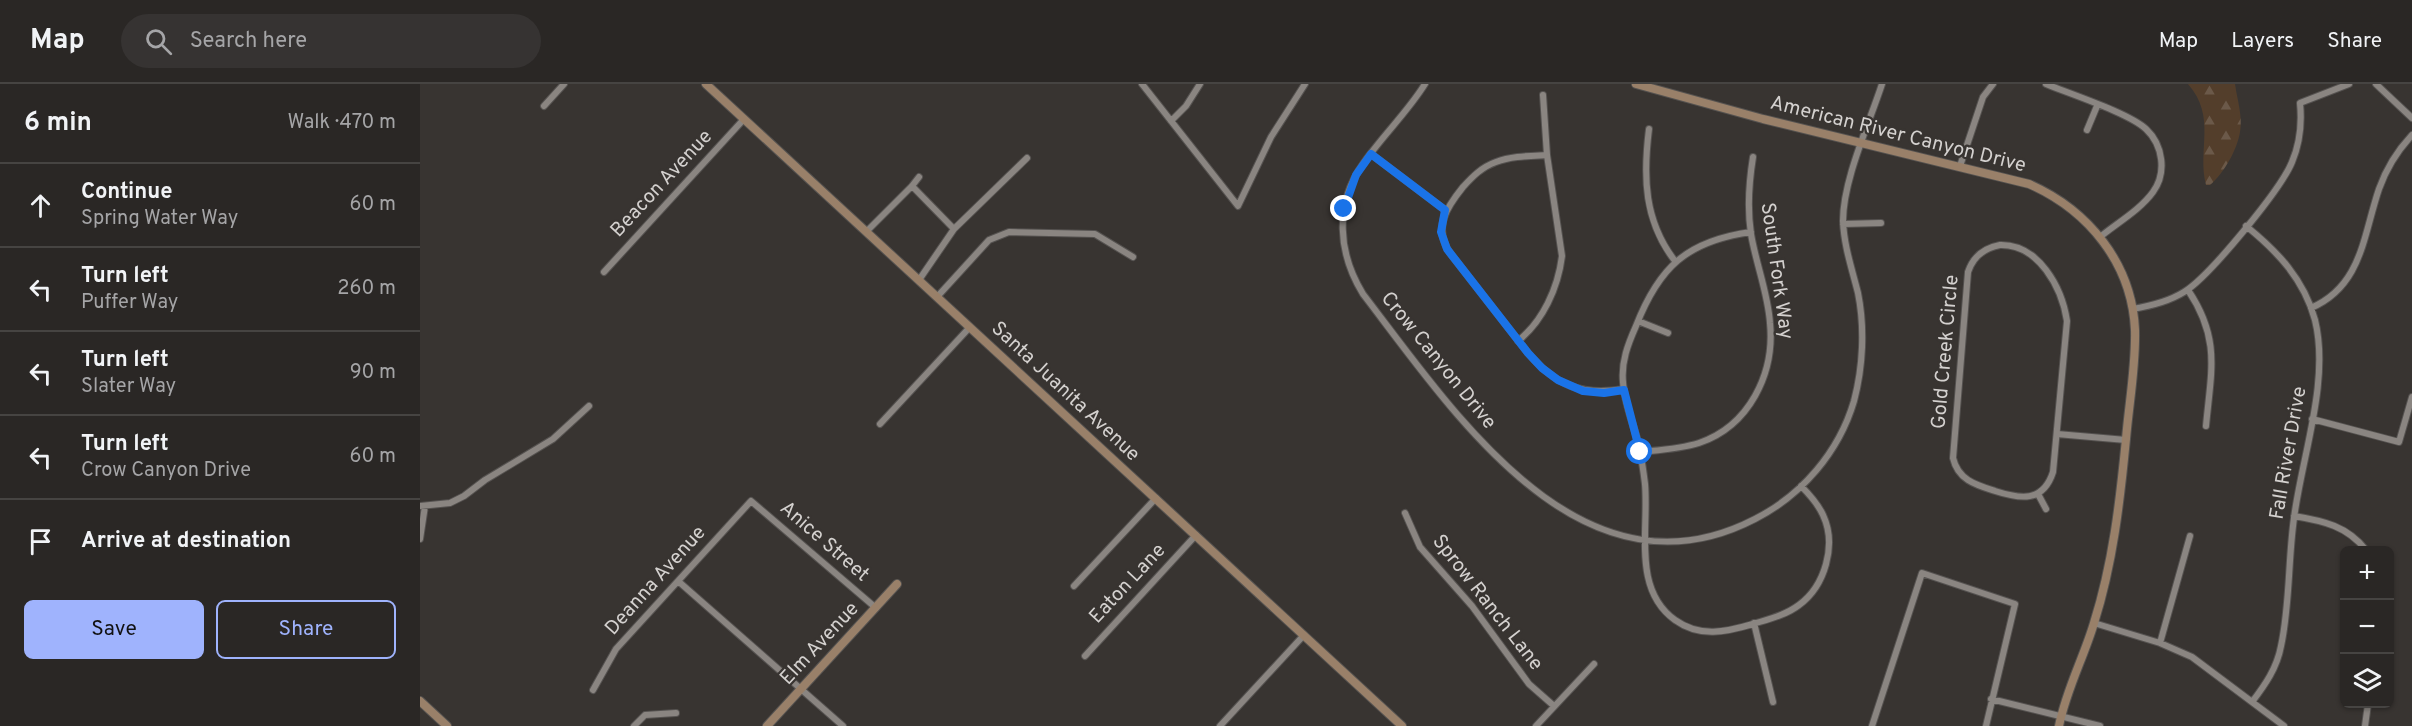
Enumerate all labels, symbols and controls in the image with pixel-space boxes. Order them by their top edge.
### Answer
search box [121,14,541,68]
text: Map [30,23,85,59]
icon: search [142,25,175,58]
text: Search here [190,28,307,55]
text: Map [2159,28,2198,55]
text: Layers [2231,28,2294,55]
text: Share [2327,28,2382,55]
street label: American River Canyon Drive [1767,91,2029,179]
text: 6 min [24,107,92,140]
text: Walk · 470 m [287,110,396,136]
street label: Beacon Avenue [605,125,719,243]
text: Continue [81,179,172,206]
icon: ahead [24,189,57,222]
text: 60 m [350,192,396,218]
route end [1330,195,1356,221]
street label: South Fork Way [1754,201,1798,341]
text: Spring Water Way [81,206,238,232]
text: Turn left [81,263,169,290]
icon: left [24,273,57,306]
street label: Gold Creek Circle [1926,274,1966,430]
text: 260 m [337,276,396,302]
street label: Crow Canyon Drive [1374,287,1502,435]
text: Puffer Way [81,290,178,316]
street label: Santa Juanita Avenue [985,316,1145,468]
text: Turn left [81,347,169,374]
icon: left [24,357,57,390]
text: 90 m [350,360,396,386]
text: Slater Way [81,374,176,400]
street label: Fall River Drive [2265,384,2313,522]
text: Turn left [81,431,169,458]
route start [1626,438,1652,464]
icon: left [24,441,57,474]
text: 60 m [350,444,396,470]
text: Crow Canyon Drive [81,458,251,484]
street label: Anice Street [774,496,874,588]
street label: Deanna Avenue [600,521,712,641]
icon: arrive [24,525,57,558]
text: Arrive at destination [81,528,291,555]
street label: Sprow Ranch Lane [1426,530,1548,676]
street label: Eaton Lane [1084,538,1172,630]
map controls [2340,546,2394,708]
button: + [2340,546,2394,600]
street label: Elm Avenue [775,597,865,691]
button: Save [24,600,204,659]
button: Share [216,600,396,659]
button: − [2340,600,2394,654]
button: layers [2340,654,2394,708]

